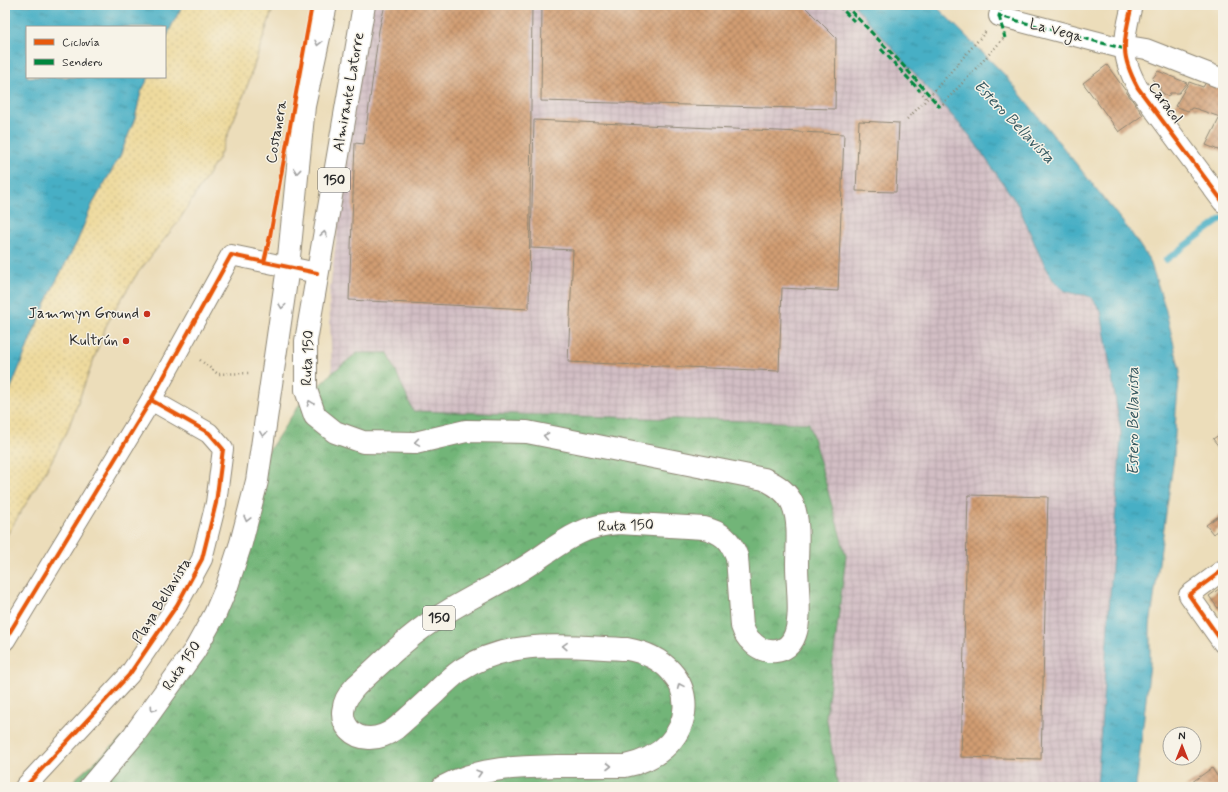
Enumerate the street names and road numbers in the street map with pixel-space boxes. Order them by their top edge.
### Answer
street label: La Vega [1027,14,1086,49]
street label: Almirante Latorre [329,31,369,153]
street label: Caracol [1143,78,1187,128]
street label: Costanera [262,98,293,165]
road number: 150 [318,168,350,192]
street label: Ruta 150 [297,330,319,386]
street label: Ruta 150 [598,515,654,537]
street label: Playa Bellavista [128,554,197,648]
road number: 150 [423,606,455,630]
street label: Ruta 150 [158,637,206,695]

